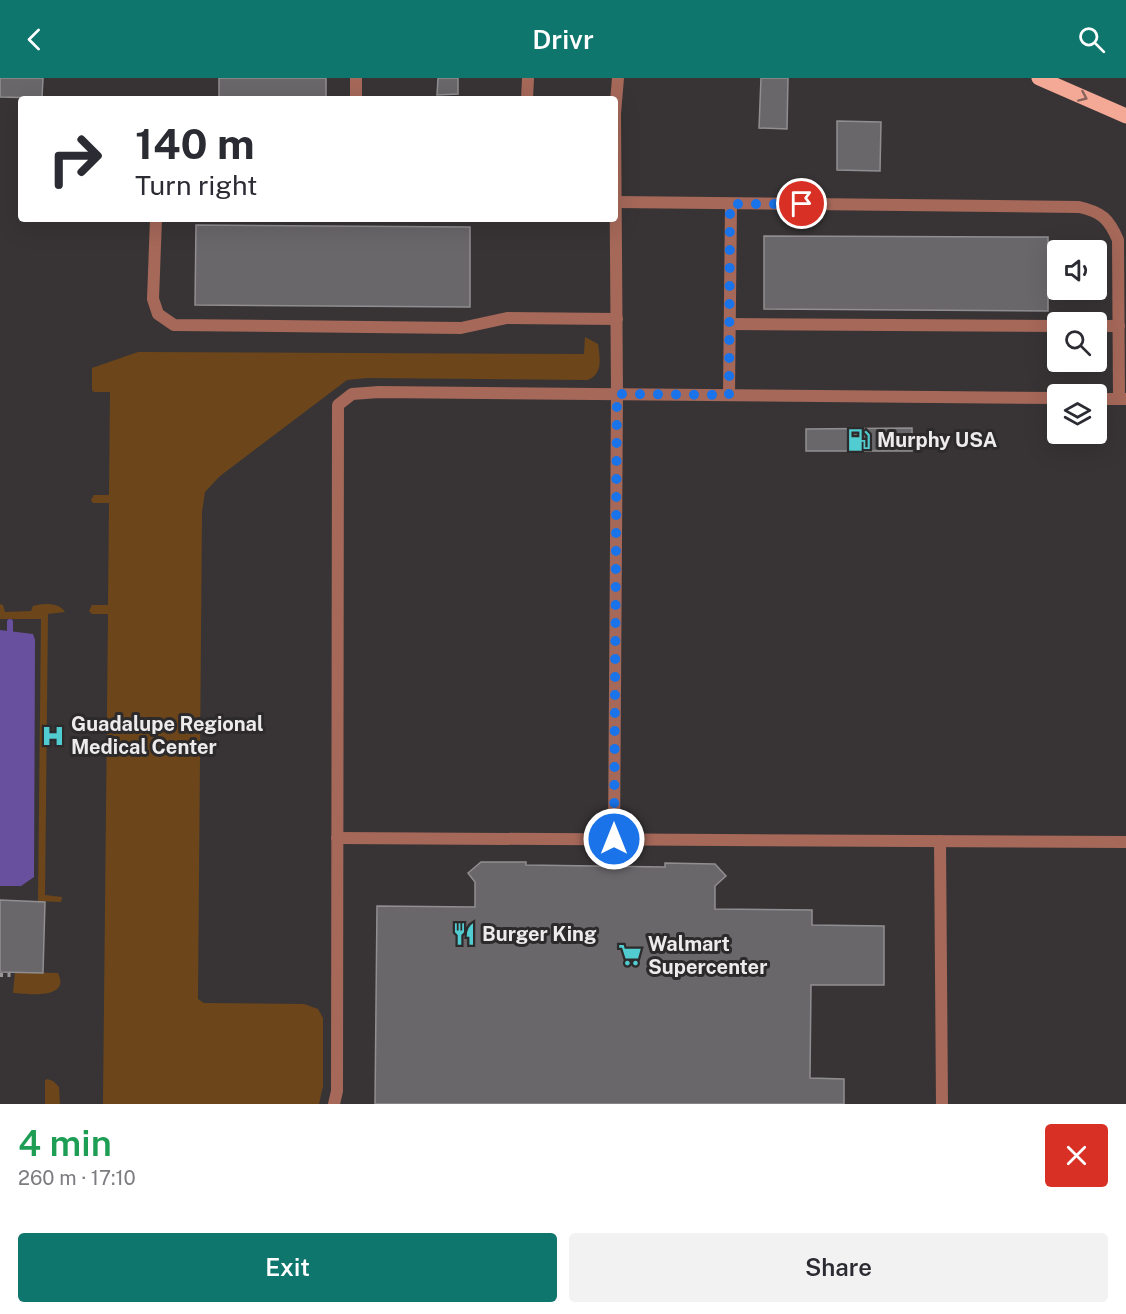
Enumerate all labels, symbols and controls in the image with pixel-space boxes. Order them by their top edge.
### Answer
icon: back [18,23,51,56]
text: Drivr [532,23,594,55]
icon: search [1075,23,1108,56]
one-way arrow [1076,90,1087,102]
text: 140 m [135,119,255,168]
icon: right [36,120,114,198]
text: Turn right [135,169,258,201]
pin [776,178,827,229]
icon: arrive [785,187,818,220]
map controls [1047,240,1107,444]
button: sound [1047,240,1107,300]
button: search [1047,312,1107,372]
button: layers [1047,384,1107,444]
fuel station icon: Murphy USA [846,427,872,453]
place label: Murphy USA [877,428,997,452]
place label: Guadalupe Regional Medical Center [71,712,263,759]
hospital icon: Guadalupe Regional Medical Center [40,723,66,749]
position arrow [582,807,646,871]
restaurant icon: Burger King [451,921,477,947]
place label: Burger King [482,922,597,946]
place label: Walmart Supercenter [648,932,767,979]
supermarket icon: Walmart Supercenter [617,942,643,968]
text: 4 min [18,1122,112,1164]
button: close [1045,1124,1108,1187]
text: 260 m · 17:10 [18,1166,136,1190]
button: Exit [18,1233,557,1302]
button: Share [569,1233,1108,1302]

